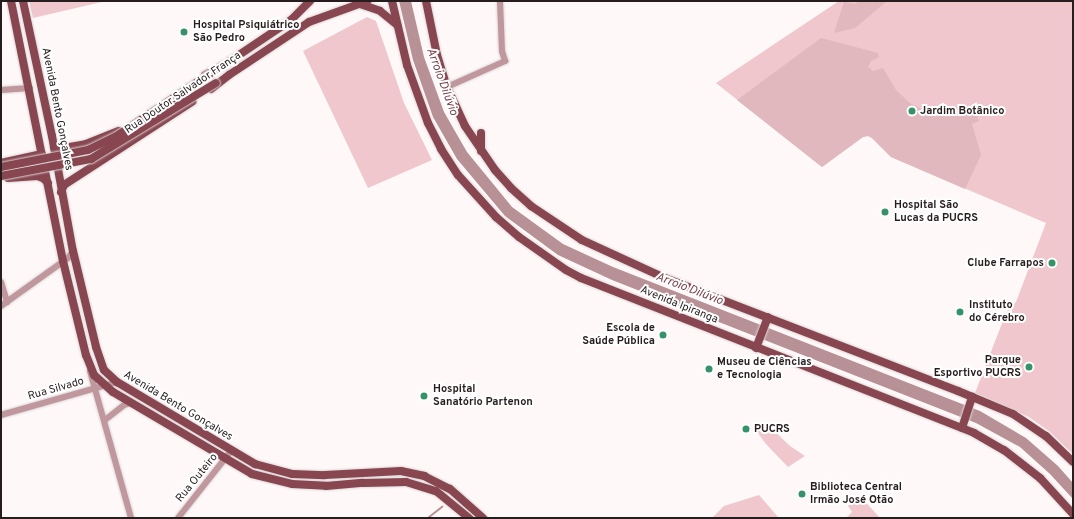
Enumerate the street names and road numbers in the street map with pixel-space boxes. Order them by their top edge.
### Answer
street label: Avenida Bento Gonçalves [39,46,75,172]
street label: Rua Doutor Salvador França [122,49,244,137]
street label: Avenida Ipiranga [638,283,720,327]
street label: Avenida Bento Gonçalves [121,368,235,444]
street label: Rua Silvado [26,375,86,403]
street label: Rua Outeiro [173,451,221,505]

